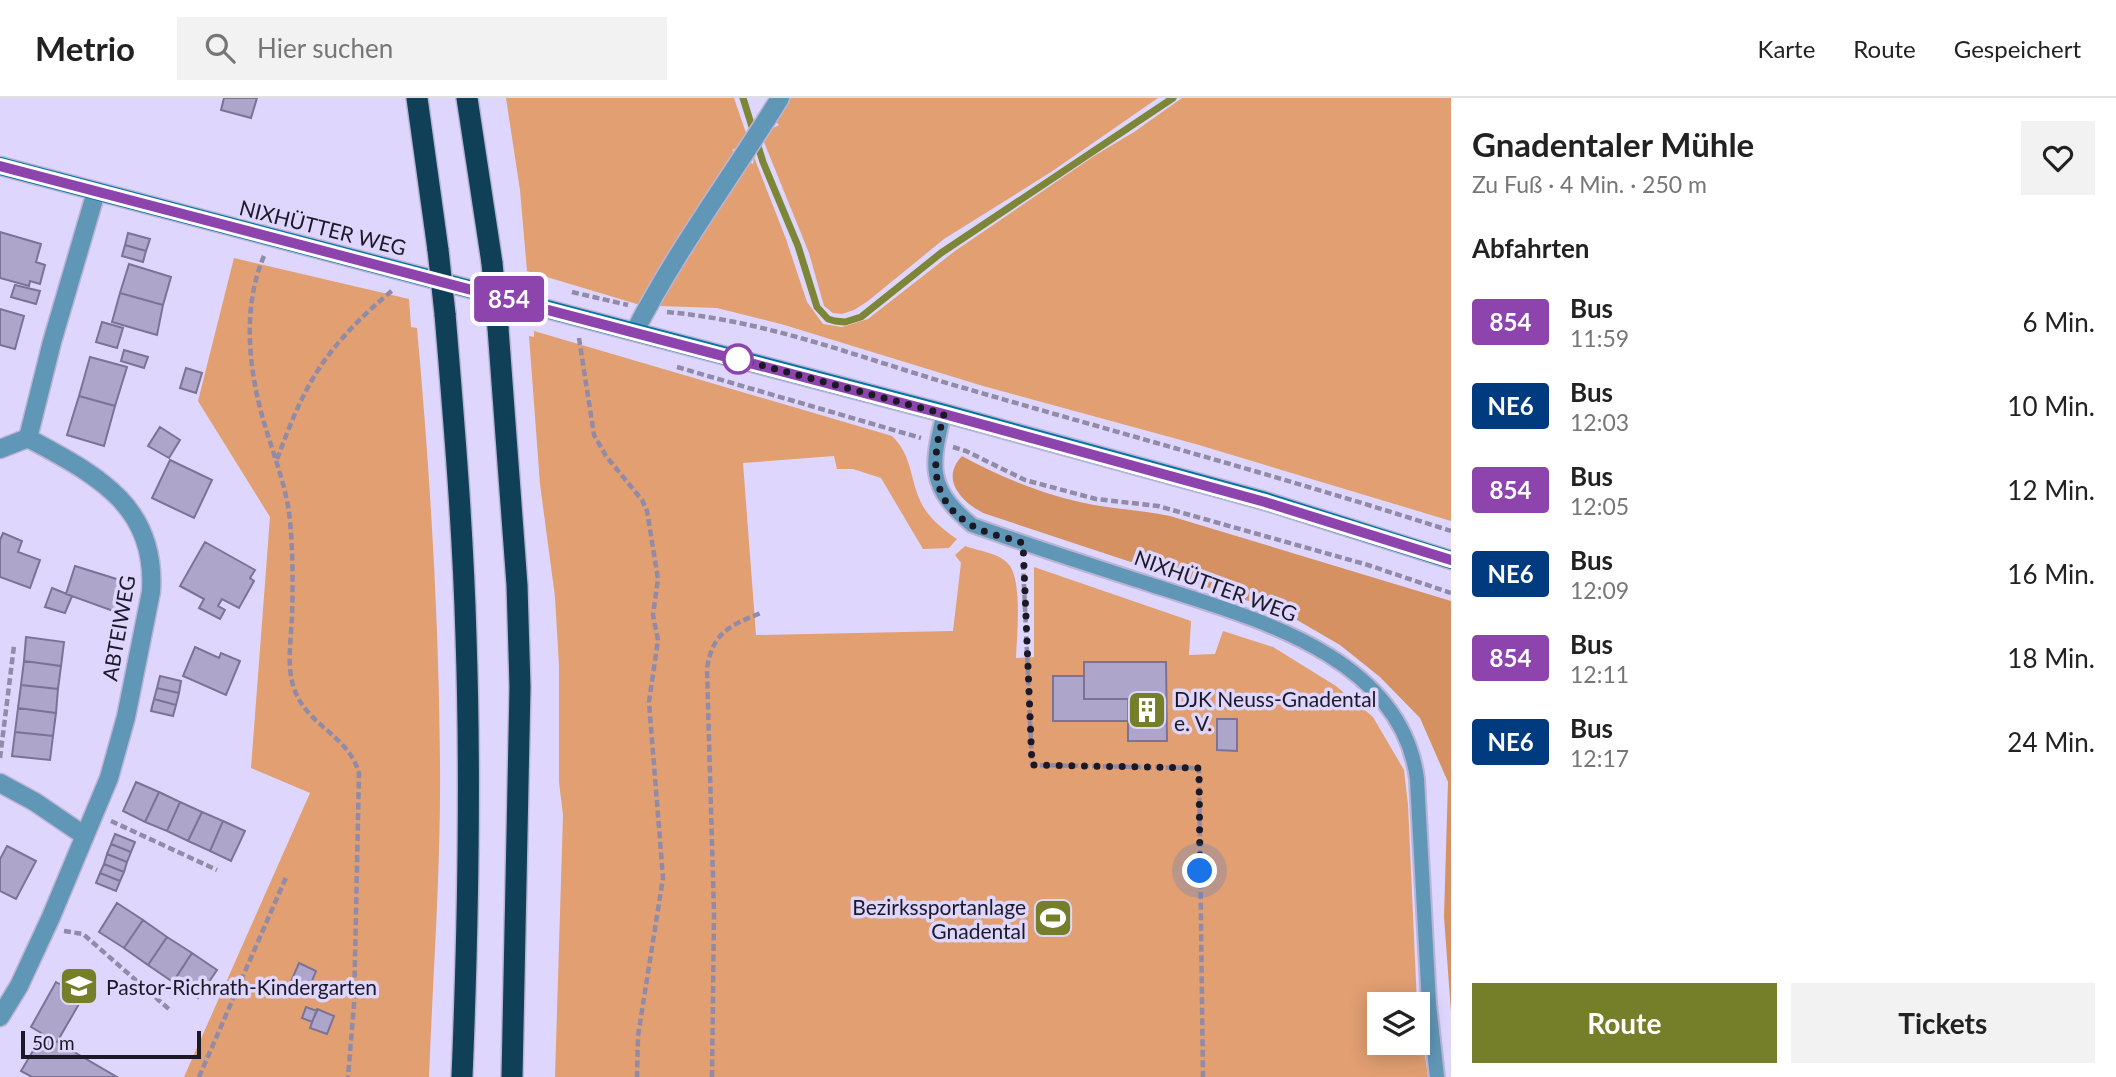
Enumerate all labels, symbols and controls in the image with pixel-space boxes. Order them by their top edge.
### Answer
search box [177,17,667,80]
text: Metrio [35,28,135,68]
icon: search [201,29,239,67]
text: Hier suchen [257,32,393,64]
text: Karte [1758,34,1815,63]
text: Route [1853,34,1916,63]
text: Gespeichert [1954,34,2081,63]
button: heart [2021,121,2095,195]
text: Gnadentaler Mühle [1472,124,1754,164]
text: Zu Fuß · 4 Min. · 250 m [1472,170,1707,198]
street label: NIXHÜTTER WEG [237,194,409,260]
text: Abfahrten [1472,232,1590,264]
line badge: 854 [469,276,549,322]
text: 854 [488,284,530,313]
text: Bus [1570,292,1613,324]
text: 6 Min. [2022,306,2095,338]
text: 854 [1490,307,1531,336]
text: 11:59 [1570,324,1629,352]
unlabelled marker [723,344,753,374]
text: Bus [1570,376,1613,408]
text: 10 Min. [2007,390,2095,422]
text: NE6 [1487,391,1534,420]
text: 12:03 [1570,408,1629,436]
text: Bus [1570,460,1613,492]
text: 12 Min. [2007,474,2095,506]
text: 854 [1490,475,1531,504]
text: 12:05 [1570,492,1629,520]
street label: NIXHÜTTER WEG [1131,544,1301,626]
text: Bus [1570,544,1613,576]
text: 16 Min. [2007,558,2095,590]
text: NE6 [1487,559,1534,588]
street label: ABTEIWEG [96,573,140,683]
text: 12:09 [1570,576,1629,604]
text: Bus [1570,628,1613,660]
text: 18 Min. [2007,642,2095,674]
text: 854 [1490,643,1531,672]
text: 12:11 [1570,660,1629,688]
place label: DJK Neuss-Gnadental e. V. [1174,686,1377,735]
building icon: DJK Neuss-Gnadental e. V. [1126,689,1168,731]
text: Bus [1570,712,1613,744]
text: 24 Min. [2007,726,2095,758]
text: NE6 [1487,727,1534,756]
text: 12:17 [1570,744,1629,772]
your location [1182,853,1217,888]
place label: Bezirkssportanlage Gnadental [852,894,1026,943]
sports icon: Bezirkssportanlage Gnadental [1032,897,1074,939]
school or university icon: Pastor-Richrath-Kindergarten [58,965,100,1007]
place label: Pastor-Richrath-Kindergarten [106,974,377,999]
button: Route [1472,983,1777,1063]
button: Tickets [1791,983,2095,1063]
map controls [1367,992,1430,1055]
button: layers [1367,992,1430,1055]
scale bar [21,1028,201,1060]
text: 50 m [32,1031,75,1054]

